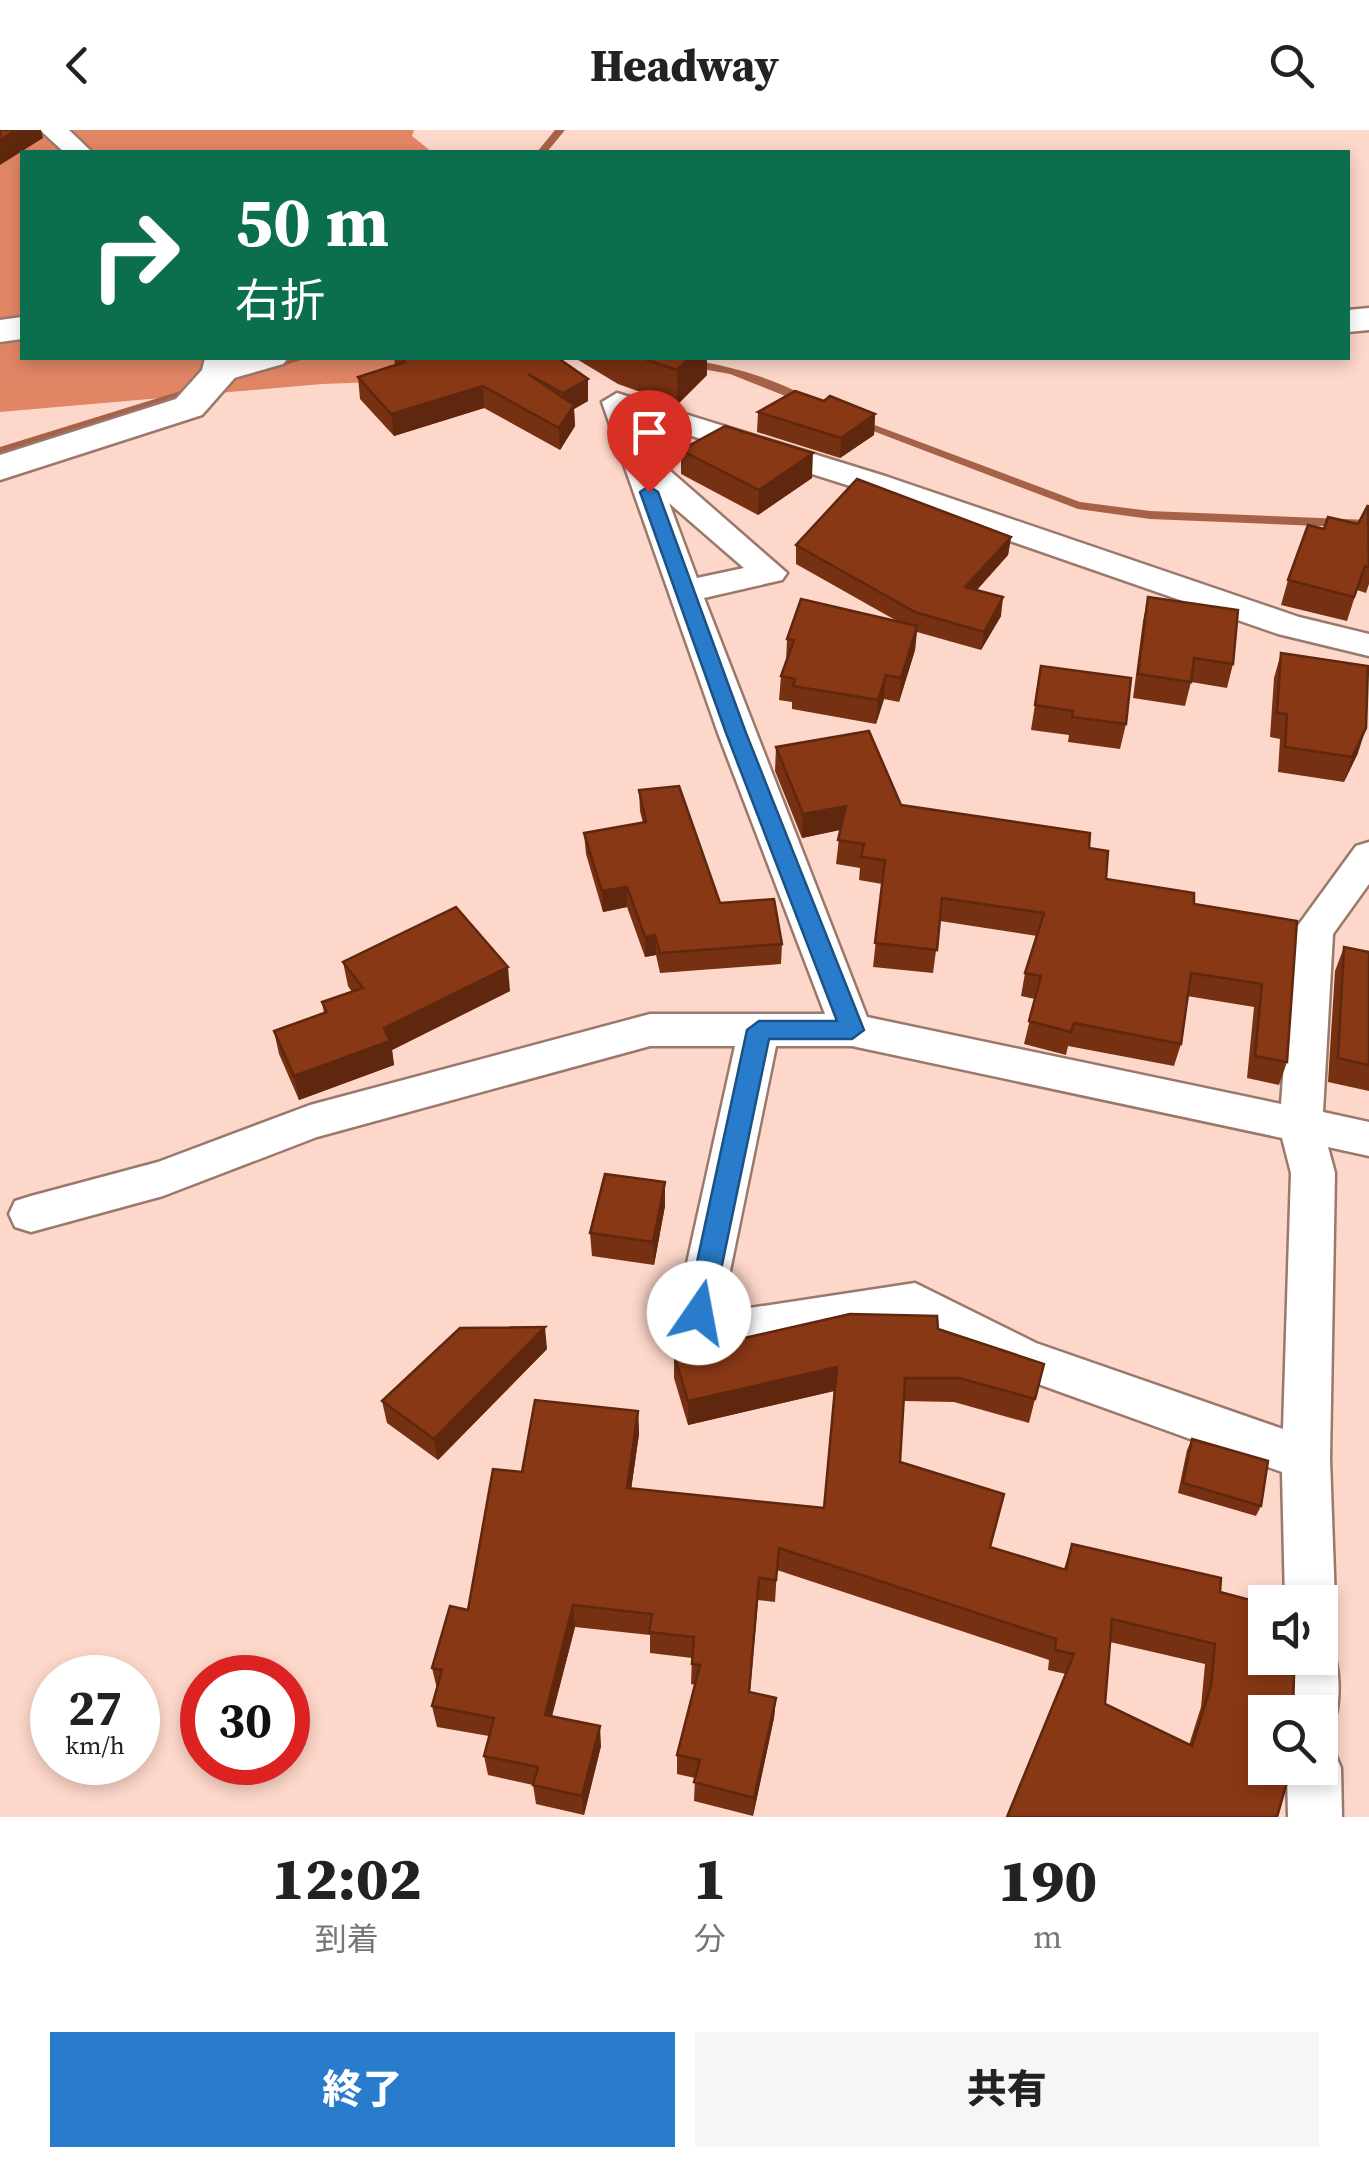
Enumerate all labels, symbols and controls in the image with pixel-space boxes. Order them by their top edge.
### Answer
text: Headway [590,34,779,96]
icon: back [50,38,105,93]
icon: search [1264,38,1319,93]
text: 50 m [235,173,389,269]
icon: right [70,190,200,320]
text: 右折 [235,269,325,331]
pin [607,390,692,493]
icon: arrive [622,405,677,460]
position arrow [647,1261,751,1365]
map controls [1248,1585,1338,1785]
button: sound [1248,1585,1338,1675]
speed limit sign: 30 [180,1655,310,1785]
text: 27 [68,1673,122,1742]
button: search [1248,1695,1338,1785]
text: km/h [65,1728,125,1762]
text: 12:02 [272,1837,422,1919]
text: 1 [694,1837,727,1919]
text: 190 [998,1839,1097,1921]
text: m [1033,1915,1062,1959]
text: 到着 [315,1917,379,1961]
text: 分 [694,1917,726,1961]
button: 終了 [50,2032,675,2147]
button: 共有 [695,2032,1319,2147]

